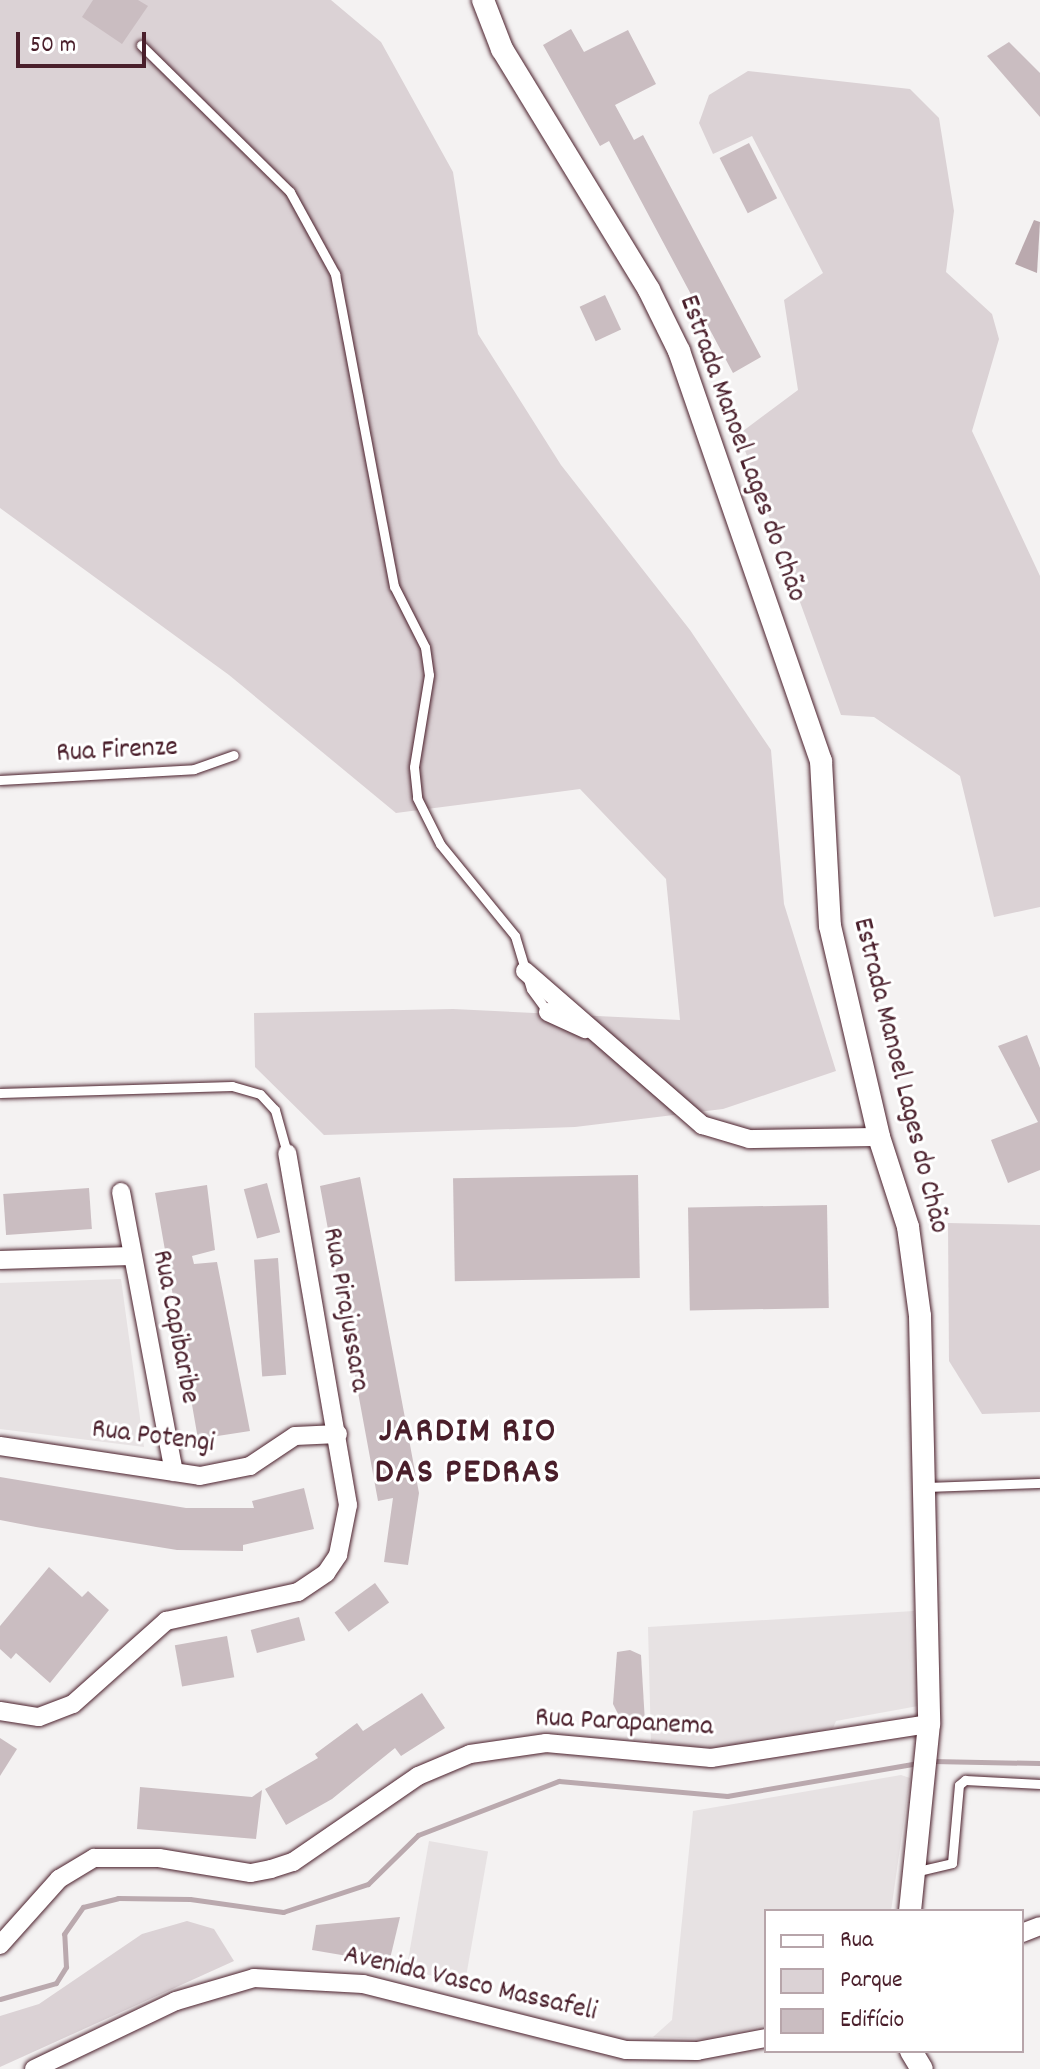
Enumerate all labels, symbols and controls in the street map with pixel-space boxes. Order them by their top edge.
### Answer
scale bar [20,16,150,66]
text: 50 m [30,29,76,63]
street label: Estrada Manoel Lages do Chão [670,291,812,607]
street label: Rua Firenze [55,732,179,772]
street label: Estrada Manoel Lages do Chão [844,915,954,1237]
street label: Rua Pirajussara [313,1225,375,1395]
street label: Rua Capibaribe [143,1247,205,1407]
district label: JARDIM RIO DAS PEDRAS [375,1411,561,1496]
street label: Rua Potengi [90,1414,216,1462]
street label: Rua Parapanema [534,1703,714,1745]
legend [764,1909,1024,2053]
text: Rua [840,1924,873,1958]
street label: Avenida Vasco Massafeli [340,1940,600,2030]
text: Parque [840,1964,903,1998]
text: Edifício [840,2004,904,2038]

